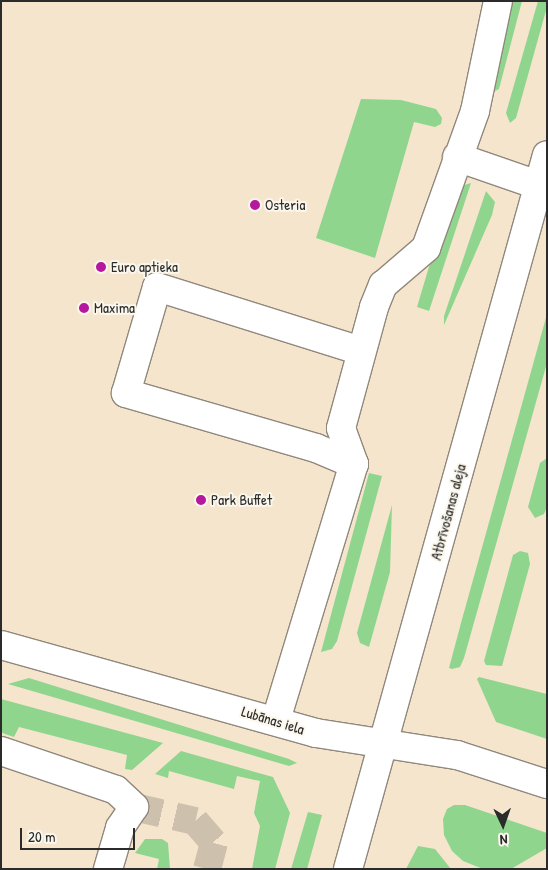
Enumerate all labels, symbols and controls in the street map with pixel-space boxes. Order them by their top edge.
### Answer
place label: Osteria [265,196,305,214]
marker: Osteria [249,199,261,211]
place label: Euro aptieka [111,258,178,276]
marker: Euro aptieka [95,261,107,273]
place label: Maxima [94,299,135,317]
marker: Maxima [78,302,90,314]
street label: Atbrīvošanas aleja [427,462,469,562]
place label: Park Buffet [211,491,272,509]
marker: Park Buffet [195,494,207,506]
street label: Lubānas iela [239,702,307,738]
north arrow [478,800,528,850]
scale bar [22,818,138,850]
text: 20 m [28,826,55,847]
text: N [500,831,508,850]

